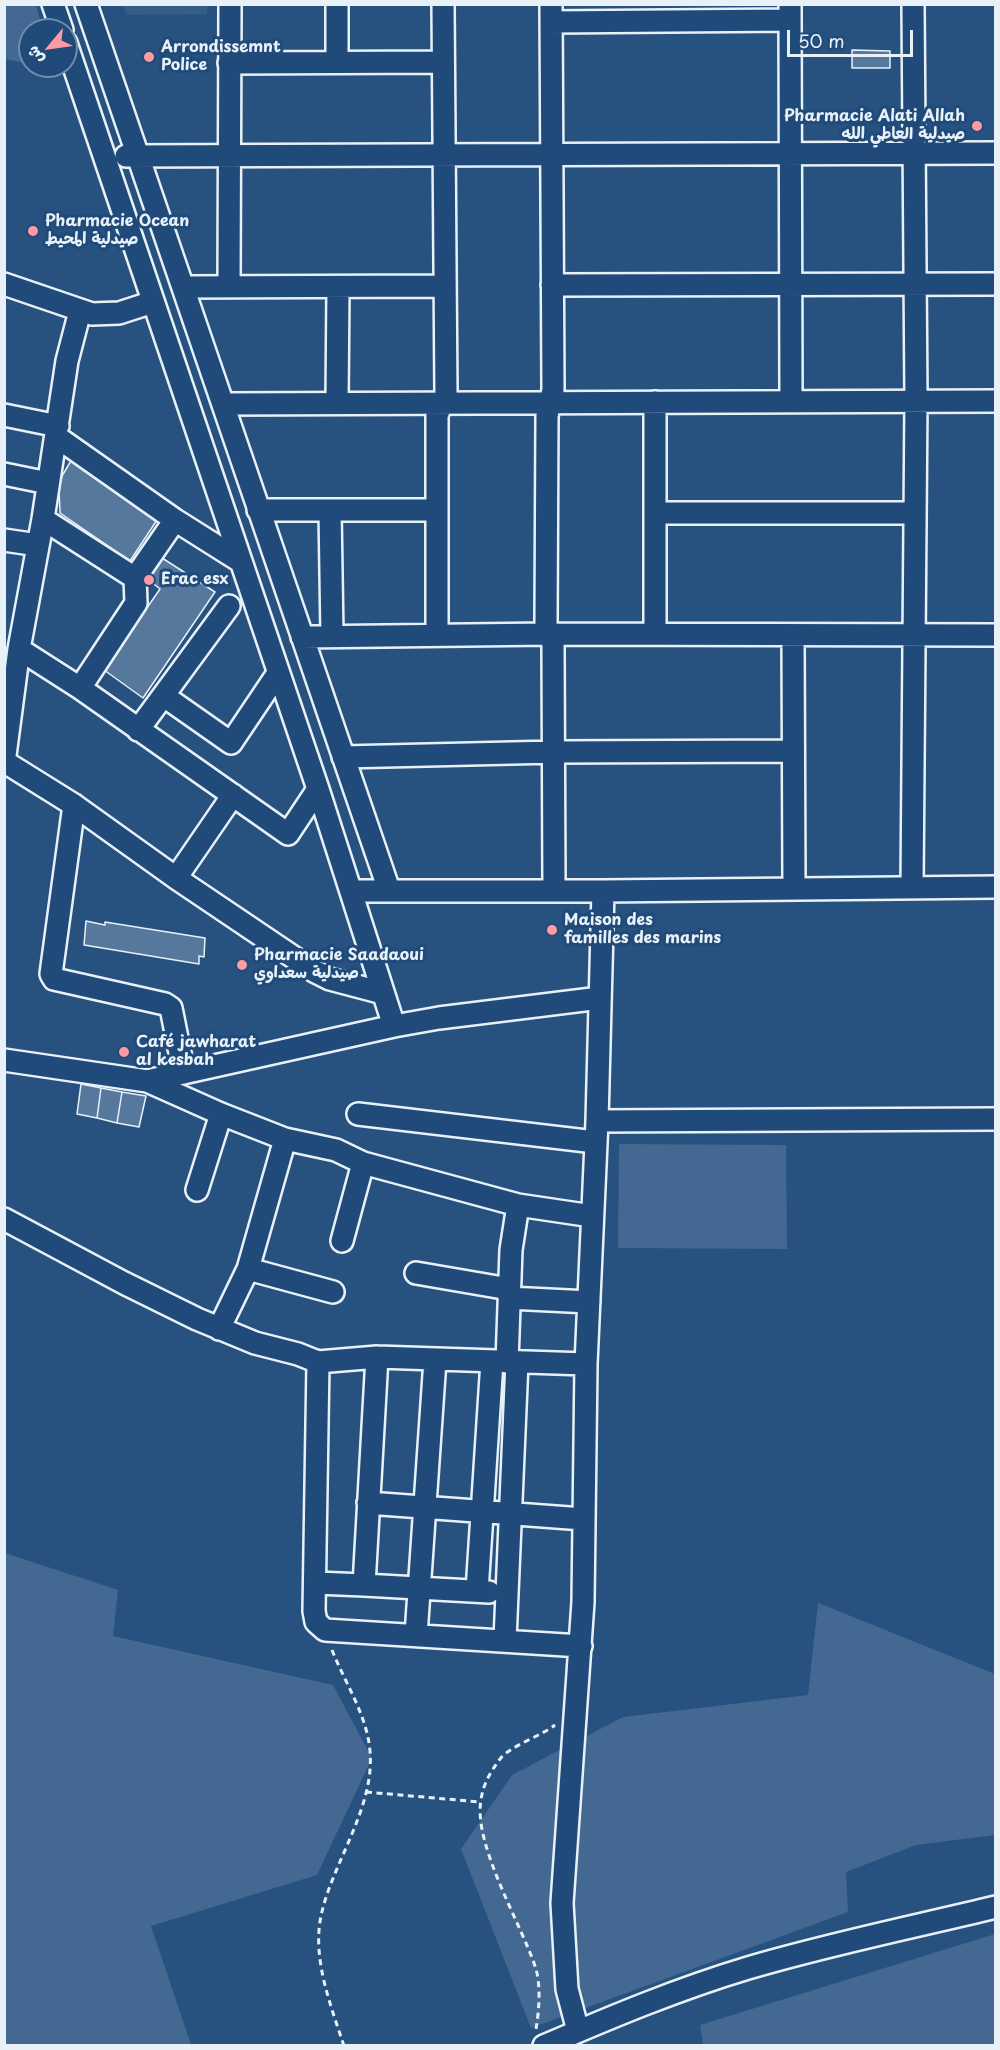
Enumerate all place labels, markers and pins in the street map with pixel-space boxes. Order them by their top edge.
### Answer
place label: Arrondissemnt Police [161,38,281,76]
marker: Arrondissemnt Police [142,50,156,64]
place label: Pharmacie Alati Allah صيدلية العاطي الله [784,107,965,145]
marker: Pharmacie Alati Allah صيدلية العاطي الله [970,119,984,133]
place label: Pharmacie Ocean صيدلية المحيط [45,212,189,250]
marker: Pharmacie Ocean صيدلية المحيط [26,224,40,238]
place label: Erac esx [161,570,229,590]
marker: Erac esx [142,573,156,587]
place label: Maison des familles des marins [564,911,721,949]
marker: Maison des familles des marins [545,923,559,937]
place label: Pharmacie Saadaoui صيدلية سعداوي [254,946,424,984]
marker: Pharmacie Saadaoui صيدلية سعداوي [235,958,249,972]
place label: Café jawharat al kesbah [136,1033,256,1071]
marker: Café jawharat al kesbah [117,1045,131,1059]

